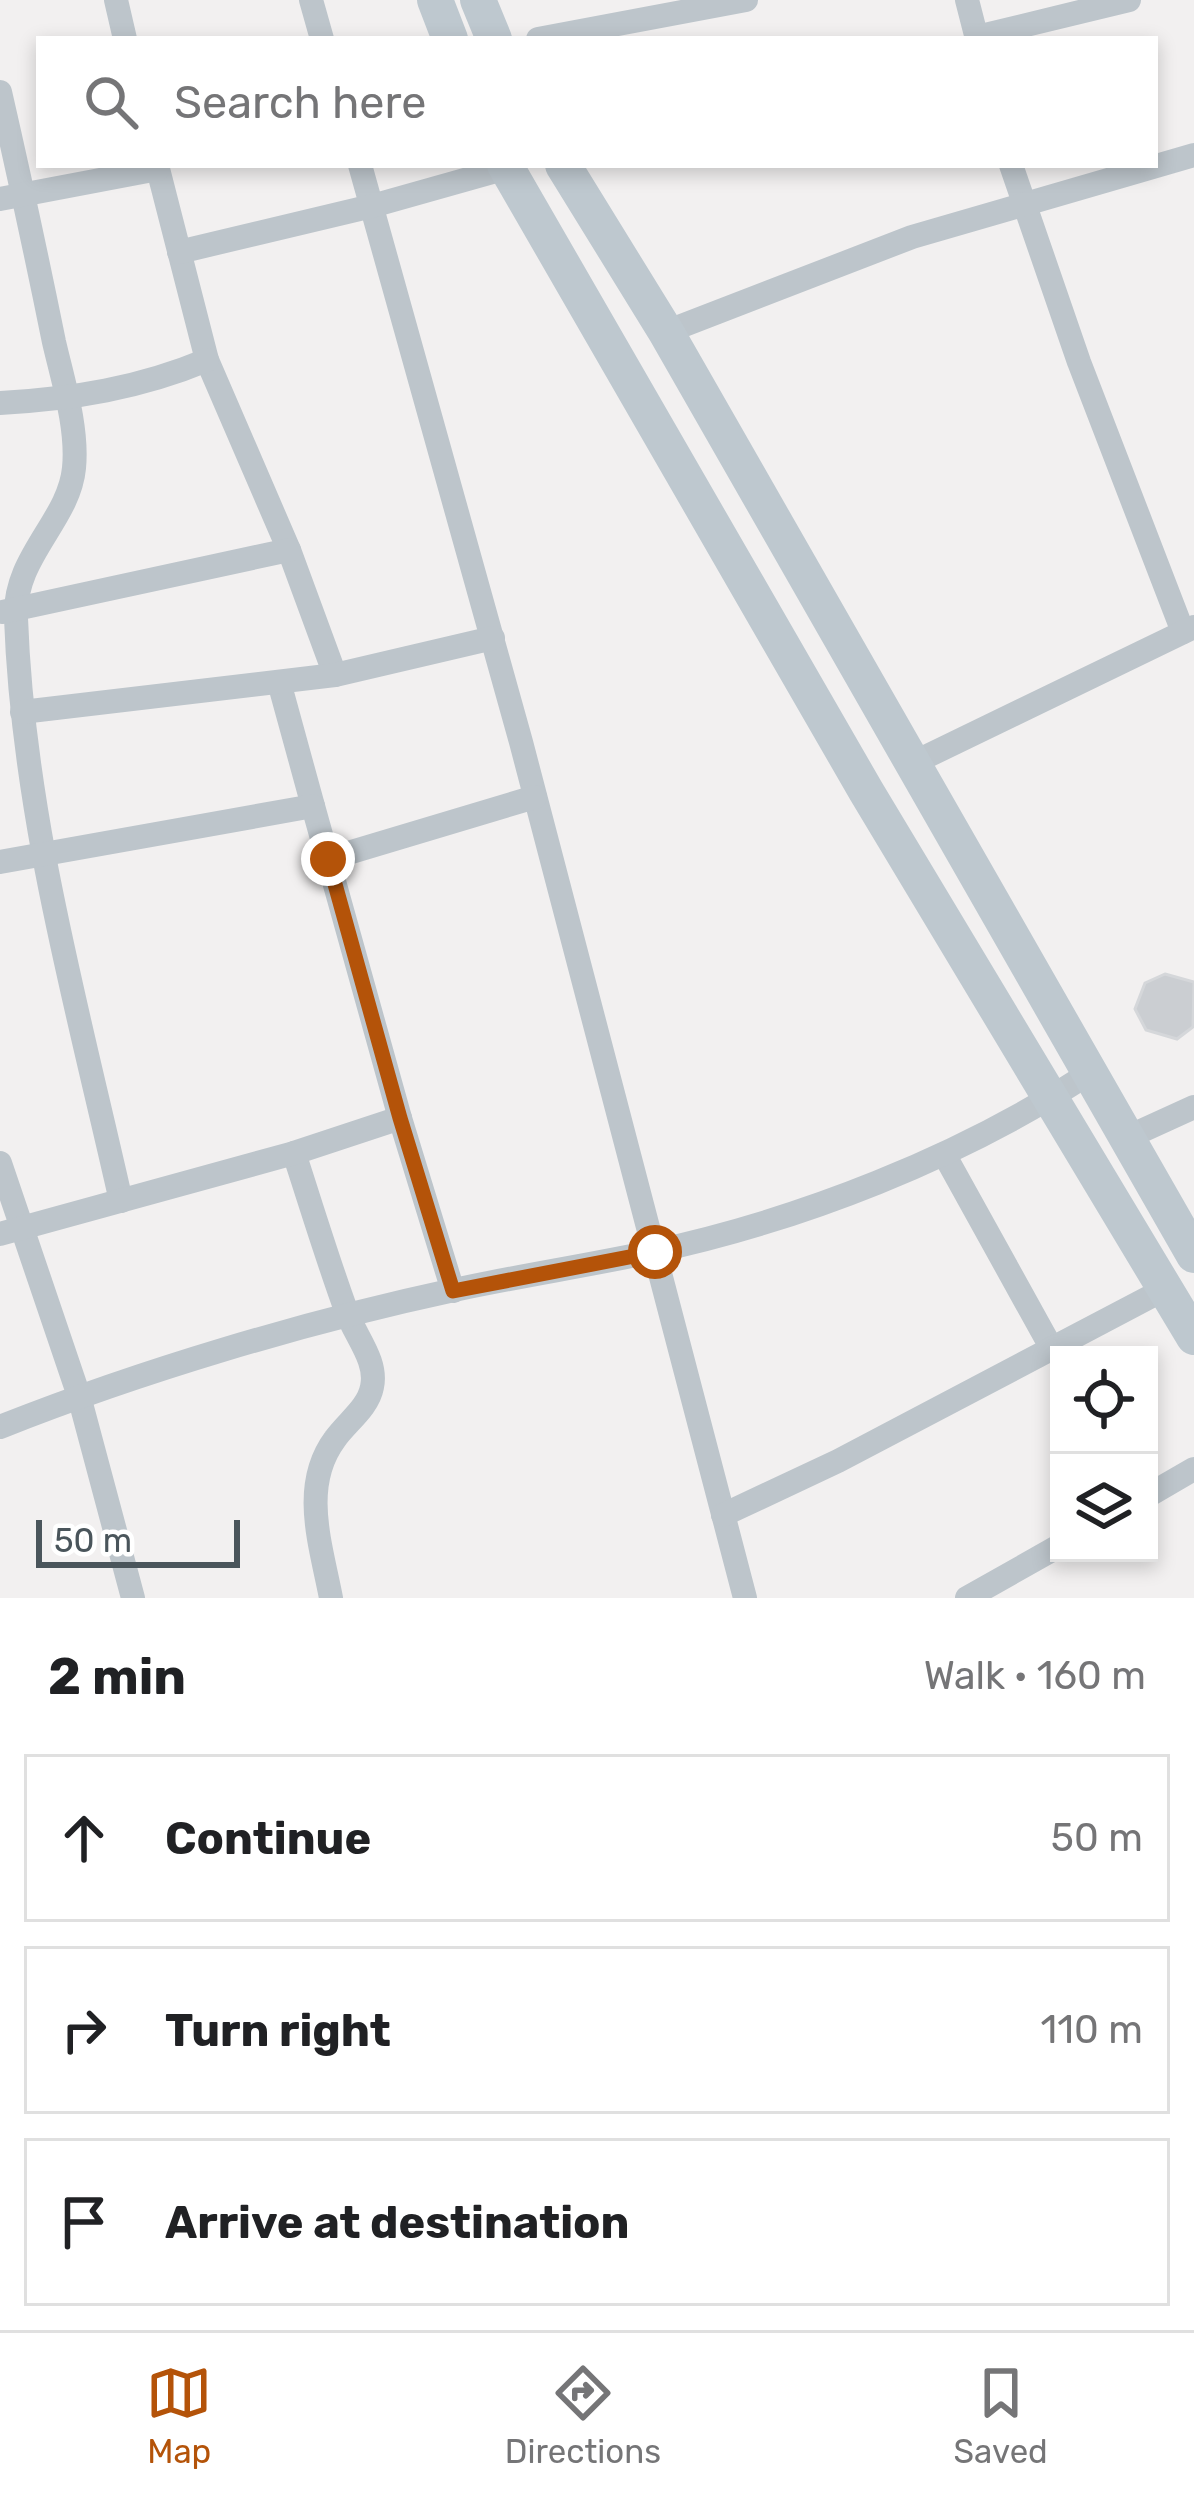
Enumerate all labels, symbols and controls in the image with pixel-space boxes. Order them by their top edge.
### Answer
search box [36,36,1158,168]
icon: search [78,69,144,135]
text: Search here [174,76,426,129]
route end [301,832,355,886]
route start [628,1225,682,1279]
map controls [1050,1346,1158,1562]
button: locate [1050,1346,1158,1454]
button: layers [1050,1454,1158,1562]
scale bar [36,1514,240,1567]
text: 50 m [54,1521,132,1560]
text: 2 min [48,1646,186,1707]
text: Walk · 160 m [924,1653,1146,1699]
icon: ahead [51,1805,117,1871]
text: Continue [165,1812,371,1865]
text: 50 m [1051,1815,1143,1861]
icon: right [51,1997,117,2063]
text: Turn right [165,2004,391,2057]
text: 110 m [1041,2007,1143,2053]
icon: arrive [51,2189,117,2255]
text: Arrive at destination [165,2196,630,2249]
tab: Map [146,2360,212,2471]
tab: Directions [505,2360,661,2471]
tab: Saved [954,2360,1048,2471]

